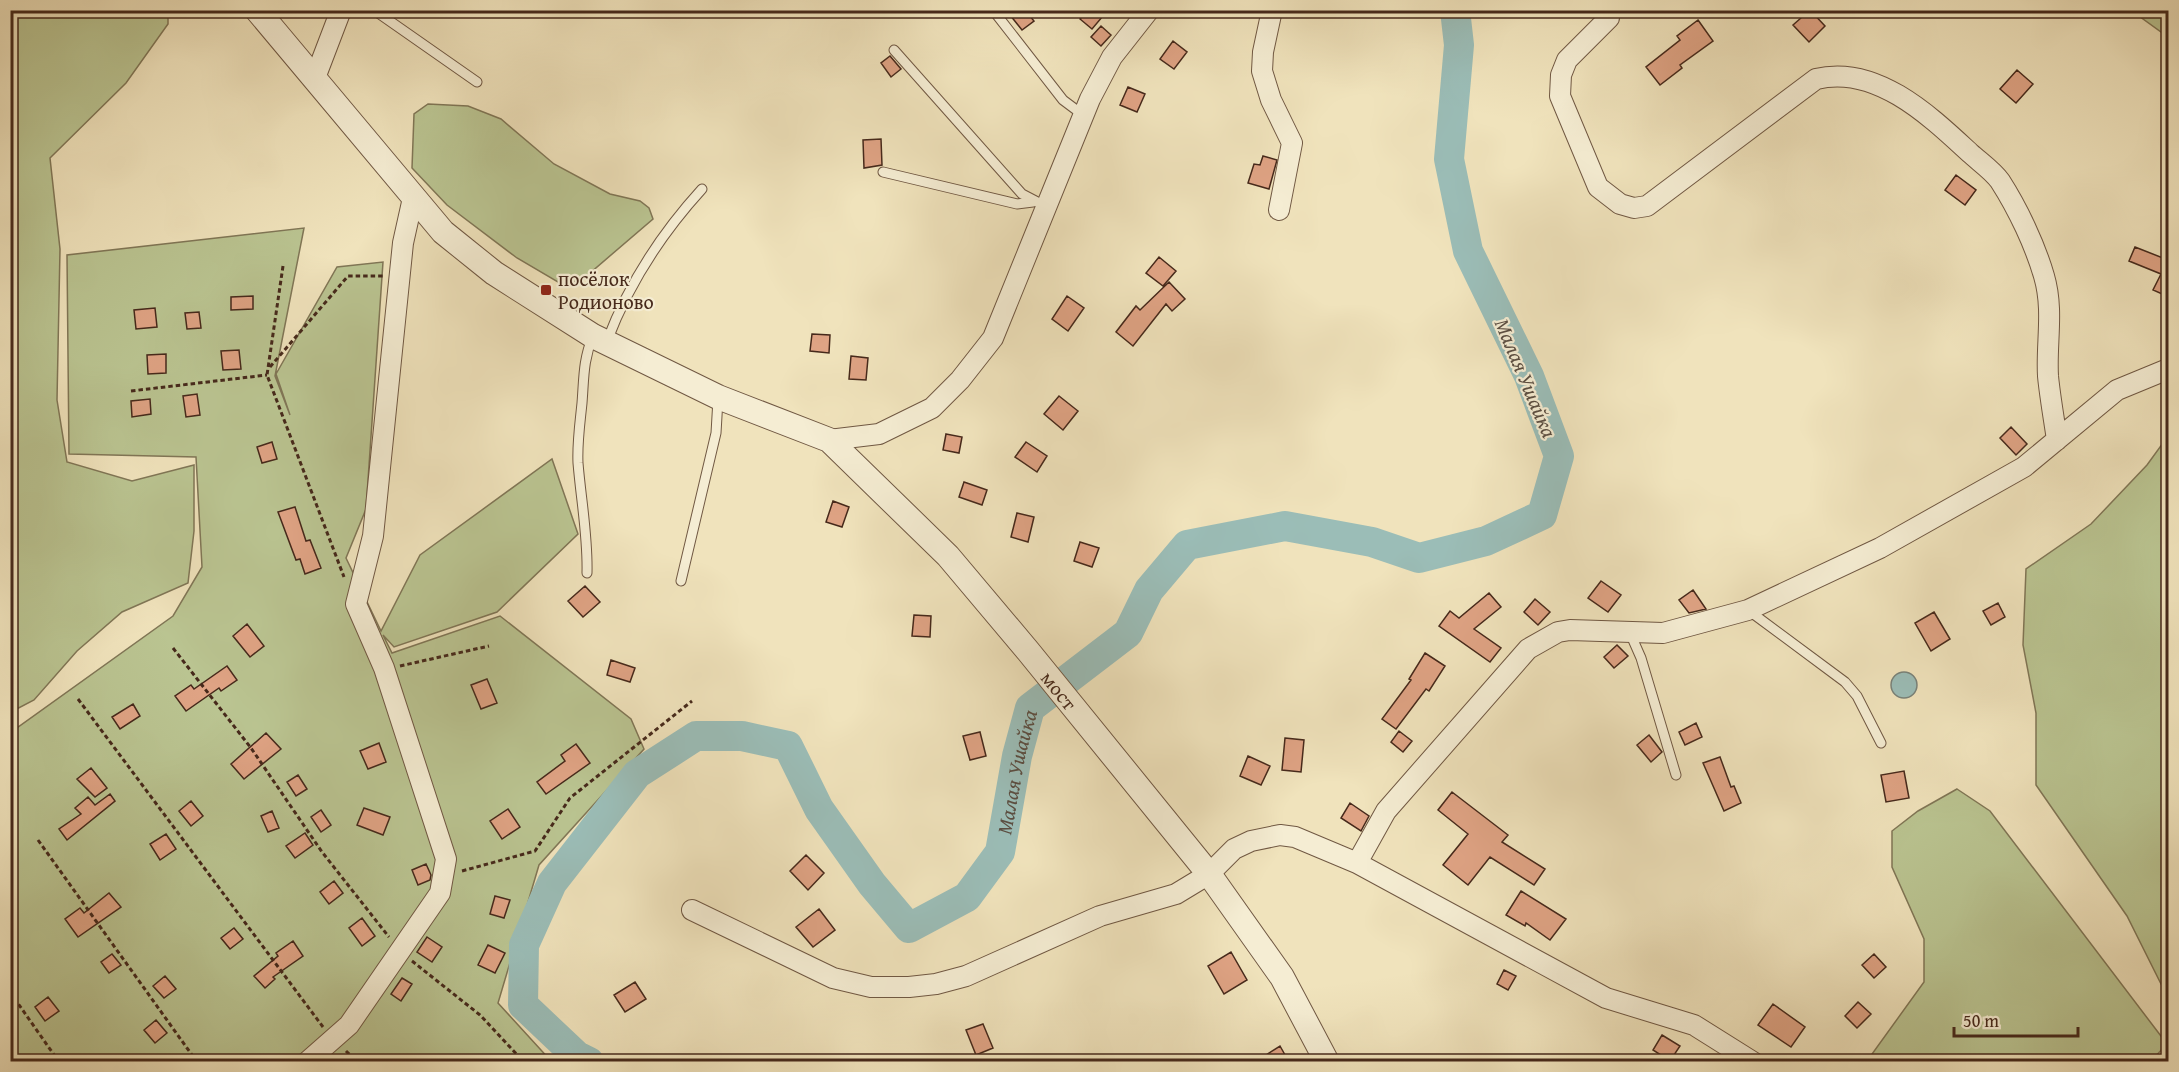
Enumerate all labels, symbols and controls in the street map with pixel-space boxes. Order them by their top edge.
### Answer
place label: посёлок Родионово [558,264,654,316]
marker: посёлок Родионово [539,283,553,297]
water label: Малая Ушайка [1487,314,1565,443]
street label: мост [1035,664,1085,716]
water label: Малая Ушайка [988,706,1044,837]
scale bar [1954,1000,2078,1038]
text: 50 m [1963,1007,1999,1034]

